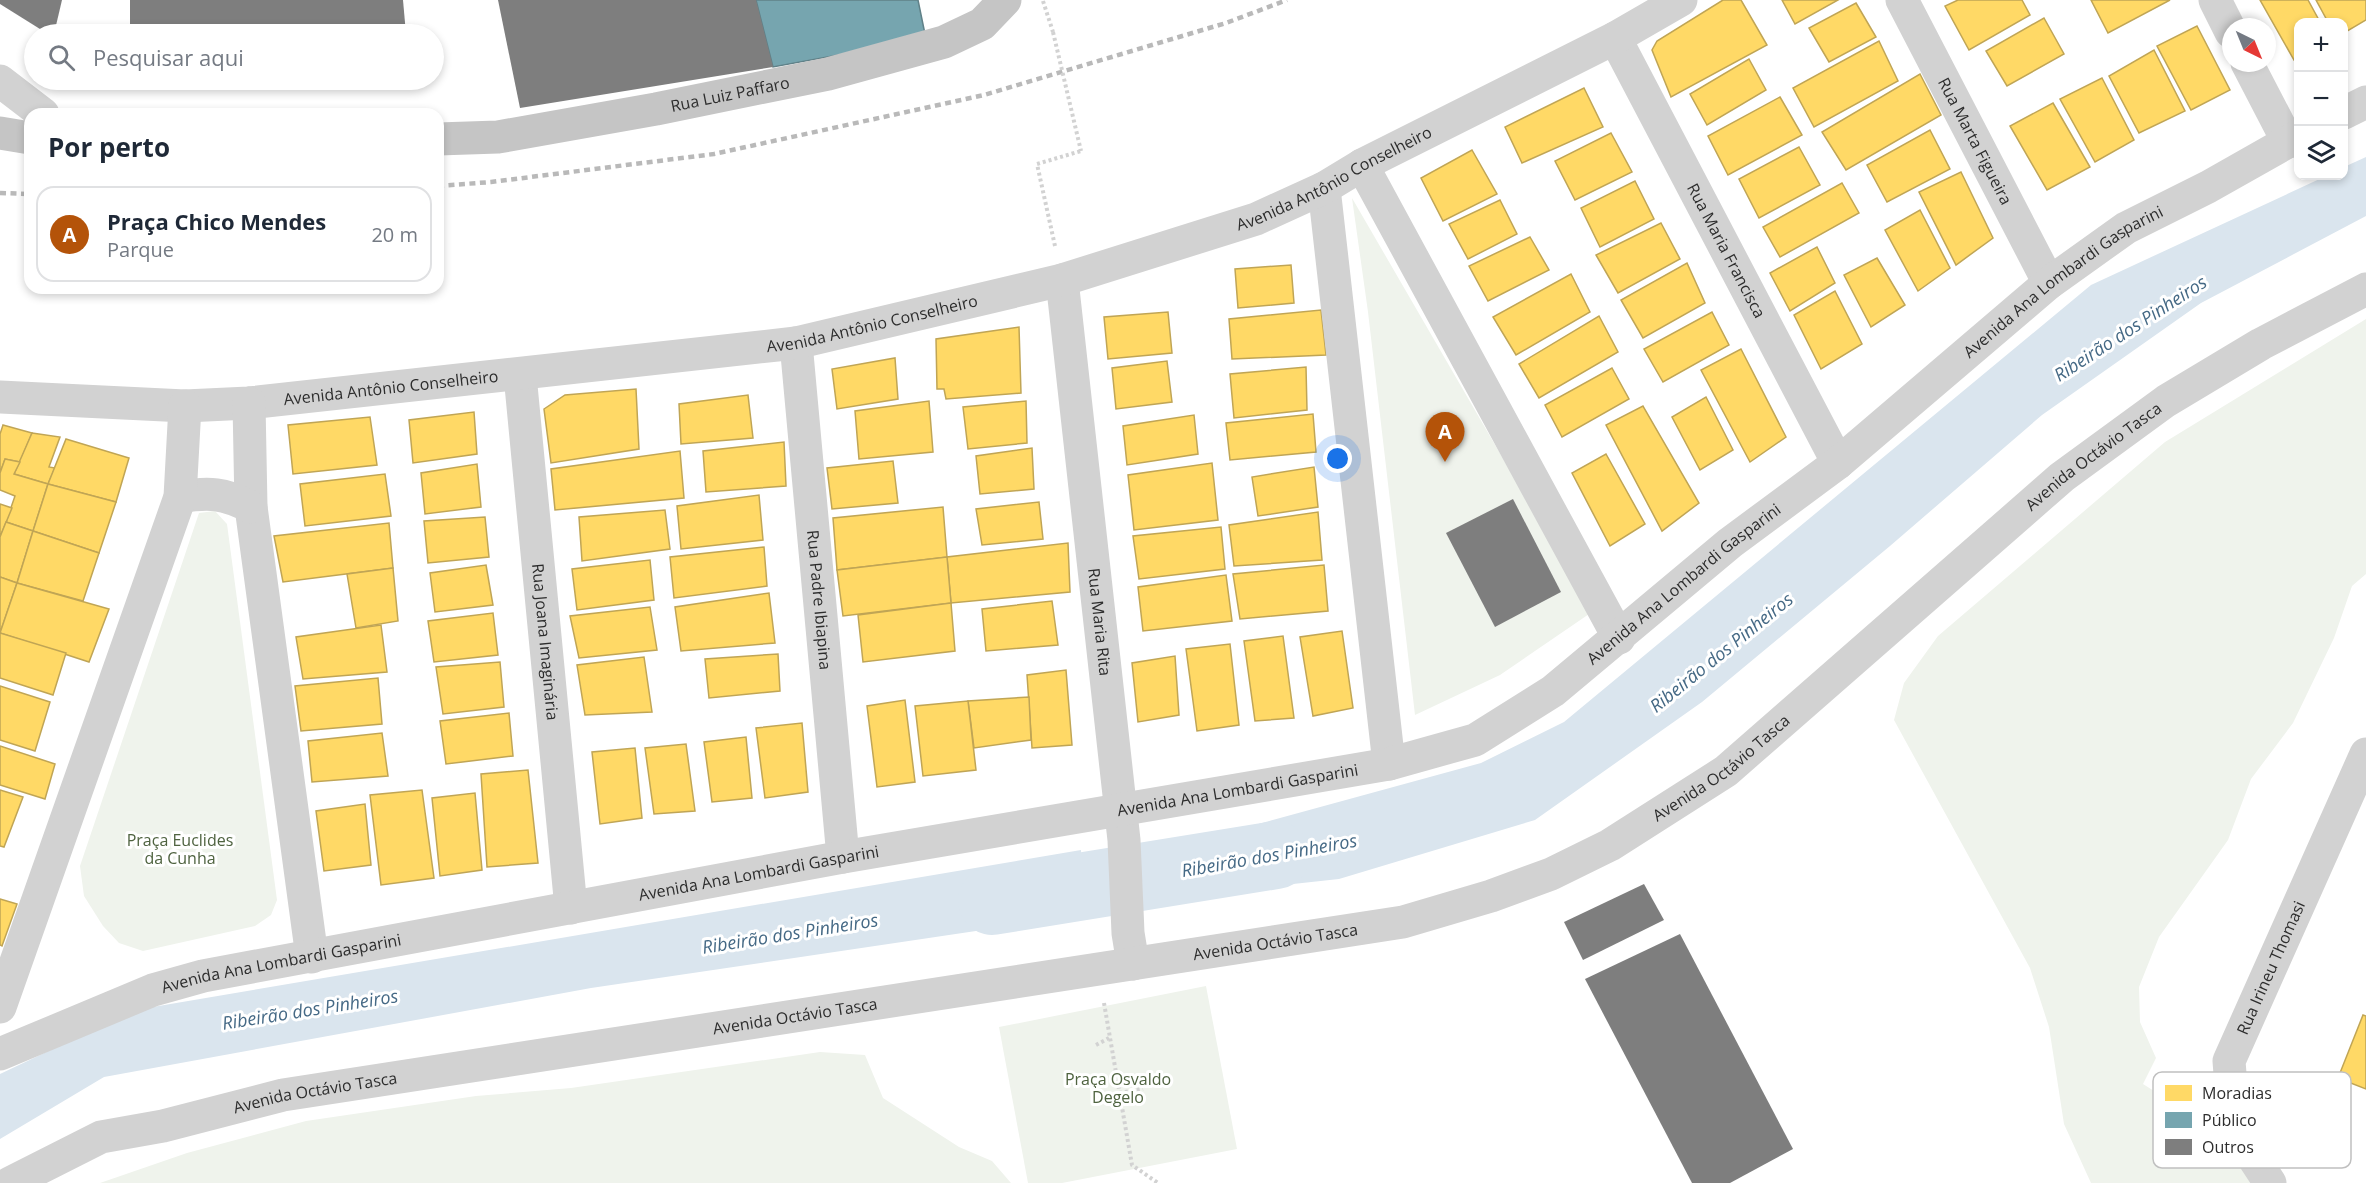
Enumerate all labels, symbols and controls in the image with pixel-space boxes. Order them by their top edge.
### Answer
north arrow [2222,18,2276,72]
map controls [2294,18,2348,180]
button: + [2294,18,2348,72]
search box [24,24,444,90]
icon: search [45,41,78,74]
text: Pesquisar aqui [93,42,244,72]
street label: Rua Luiz Paffaro [669,71,791,117]
button: − [2294,72,2348,126]
street label: Rua Marta Figueira [1933,74,2017,209]
street label: Avenida Antônio Conselheiro [1233,121,1435,236]
button: layers [2294,126,2348,180]
text: Por perto [48,129,170,165]
street label: Rua Maria Francisca [1682,179,1771,322]
street label: Avenida Ana Lombardi Gasparini [1959,200,2167,362]
text: Praça Chico Mendes [107,206,326,236]
text: A [63,221,76,248]
text: 20 m [371,221,418,248]
text: Parque [107,236,174,263]
water label: Ribeirão dos Pinheiros [2049,269,2211,386]
street label: Avenida Antônio Conselheiro [765,289,980,357]
street label: Avenida Antônio Conselheiro [282,365,499,410]
street label: Avenida Octávio Tasca [2020,397,2166,515]
pin: A [1426,412,1464,462]
your location [1323,444,1352,473]
street label: Avenida Ana Lombardi Gasparini [1582,498,1785,669]
street label: Rua Padre Ibiapina [802,529,837,671]
street label: Rua Joana Imaginária [527,562,564,721]
street label: Rua Maria Rita [1083,567,1117,677]
water label: Ribeirão dos Pinheiros [1644,587,1798,717]
street label: Avenida Octávio Tasca [1648,709,1794,826]
street label: Avenida Ana Lombardi Gasparini [1115,758,1360,821]
water label: Ribeirão dos Pinheiros [1179,828,1359,882]
park label: Praça Euclides da Cunha [127,829,233,869]
street label: Avenida Ana Lombardi Gasparini [637,840,881,906]
street label: Rua Irineu Thomasi [2231,897,2310,1038]
water label: Ribeirão dos Pinheiros [700,907,880,959]
street label: Avenida Octávio Tasca [1192,918,1359,965]
street label: Avenida Ana Lombardi Gasparini [159,928,403,998]
water label: Ribeirão dos Pinheiros [220,983,400,1035]
street label: Avenida Octávio Tasca [711,992,879,1039]
street label: Avenida Octávio Tasca [231,1067,399,1118]
park label: Praça Osvaldo Degelo [1065,1068,1171,1108]
legend [2153,1072,2351,1168]
text: Moradias [2202,1082,2272,1104]
text: Público [2202,1109,2257,1131]
text: Outros [2202,1136,2254,1158]

